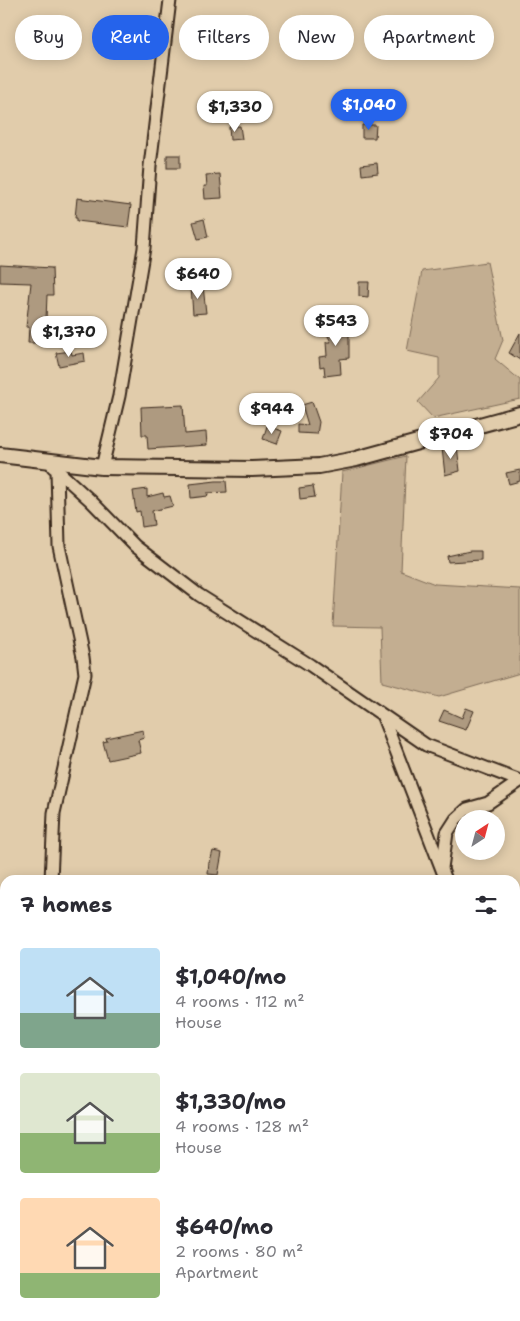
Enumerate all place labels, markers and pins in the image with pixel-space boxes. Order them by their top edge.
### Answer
pin: $1,040 [328,88,410,131]
pin: $1,330 [194,90,276,133]
pin: $640 [168,258,228,300]
pin: $543 [306,304,366,347]
pin: $1,370 [28,316,110,358]
pin: $944 [242,392,302,435]
pin: $704 [421,418,481,460]

